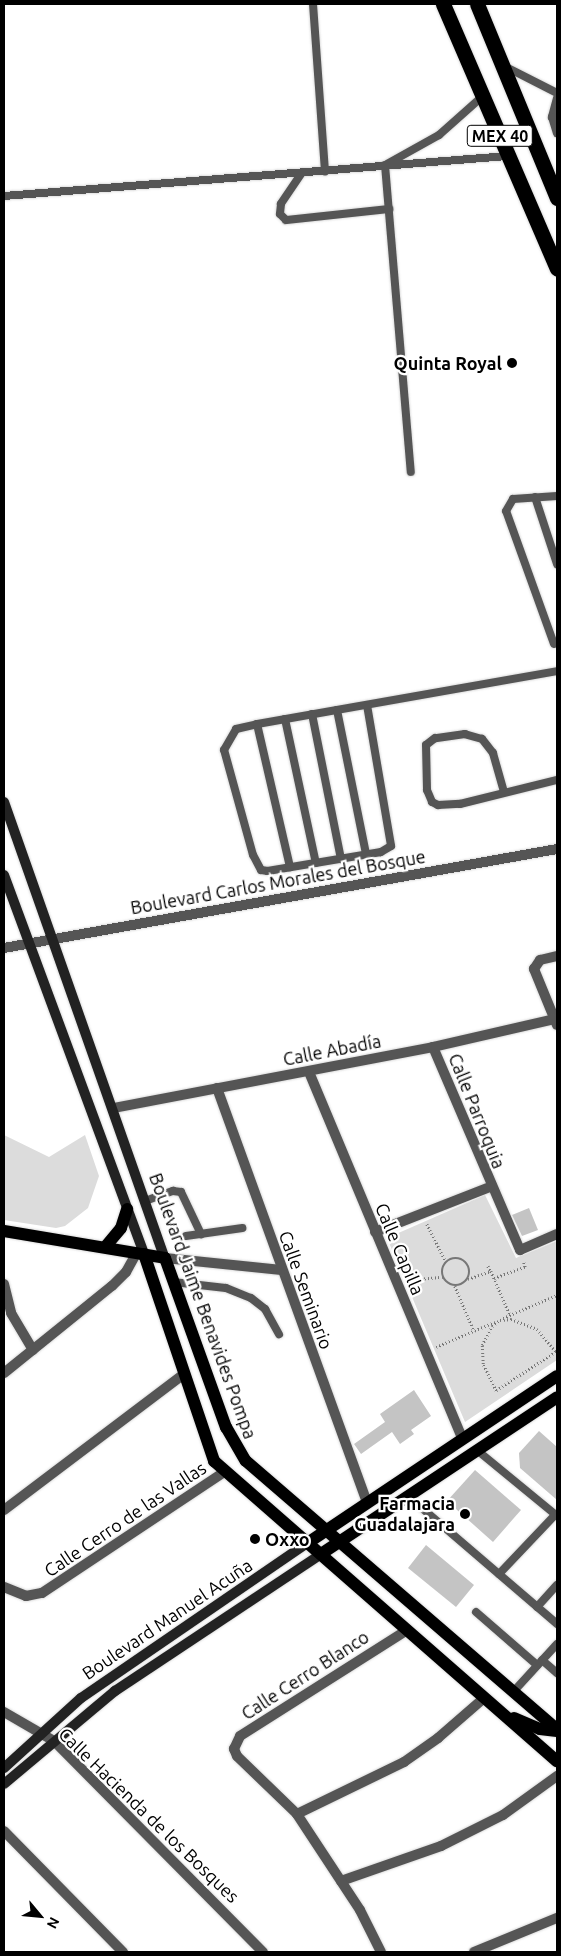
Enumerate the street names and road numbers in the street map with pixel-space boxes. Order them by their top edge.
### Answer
road number: MEX 40 [466,122,534,150]
street label: Boulevard Carlos Morales del Bosque [129,845,427,919]
street label: Calle Abadía [281,1030,383,1070]
street label: Calle Parroquia [444,1050,510,1172]
street label: Boulevard Jaime Benavides Pompa [145,1170,261,1442]
street label: Calle Capilla [371,1200,429,1298]
street label: Calle Seminario [275,1228,337,1352]
street label: Calle Cerro de las Vallas [40,1457,210,1581]
street label: Boulevard Manuel Acuña [78,1554,256,1684]
street label: Calle Cerro Blanco [237,1626,373,1724]
street label: Calle Hacienda de los Bosques [54,1723,244,1907]

